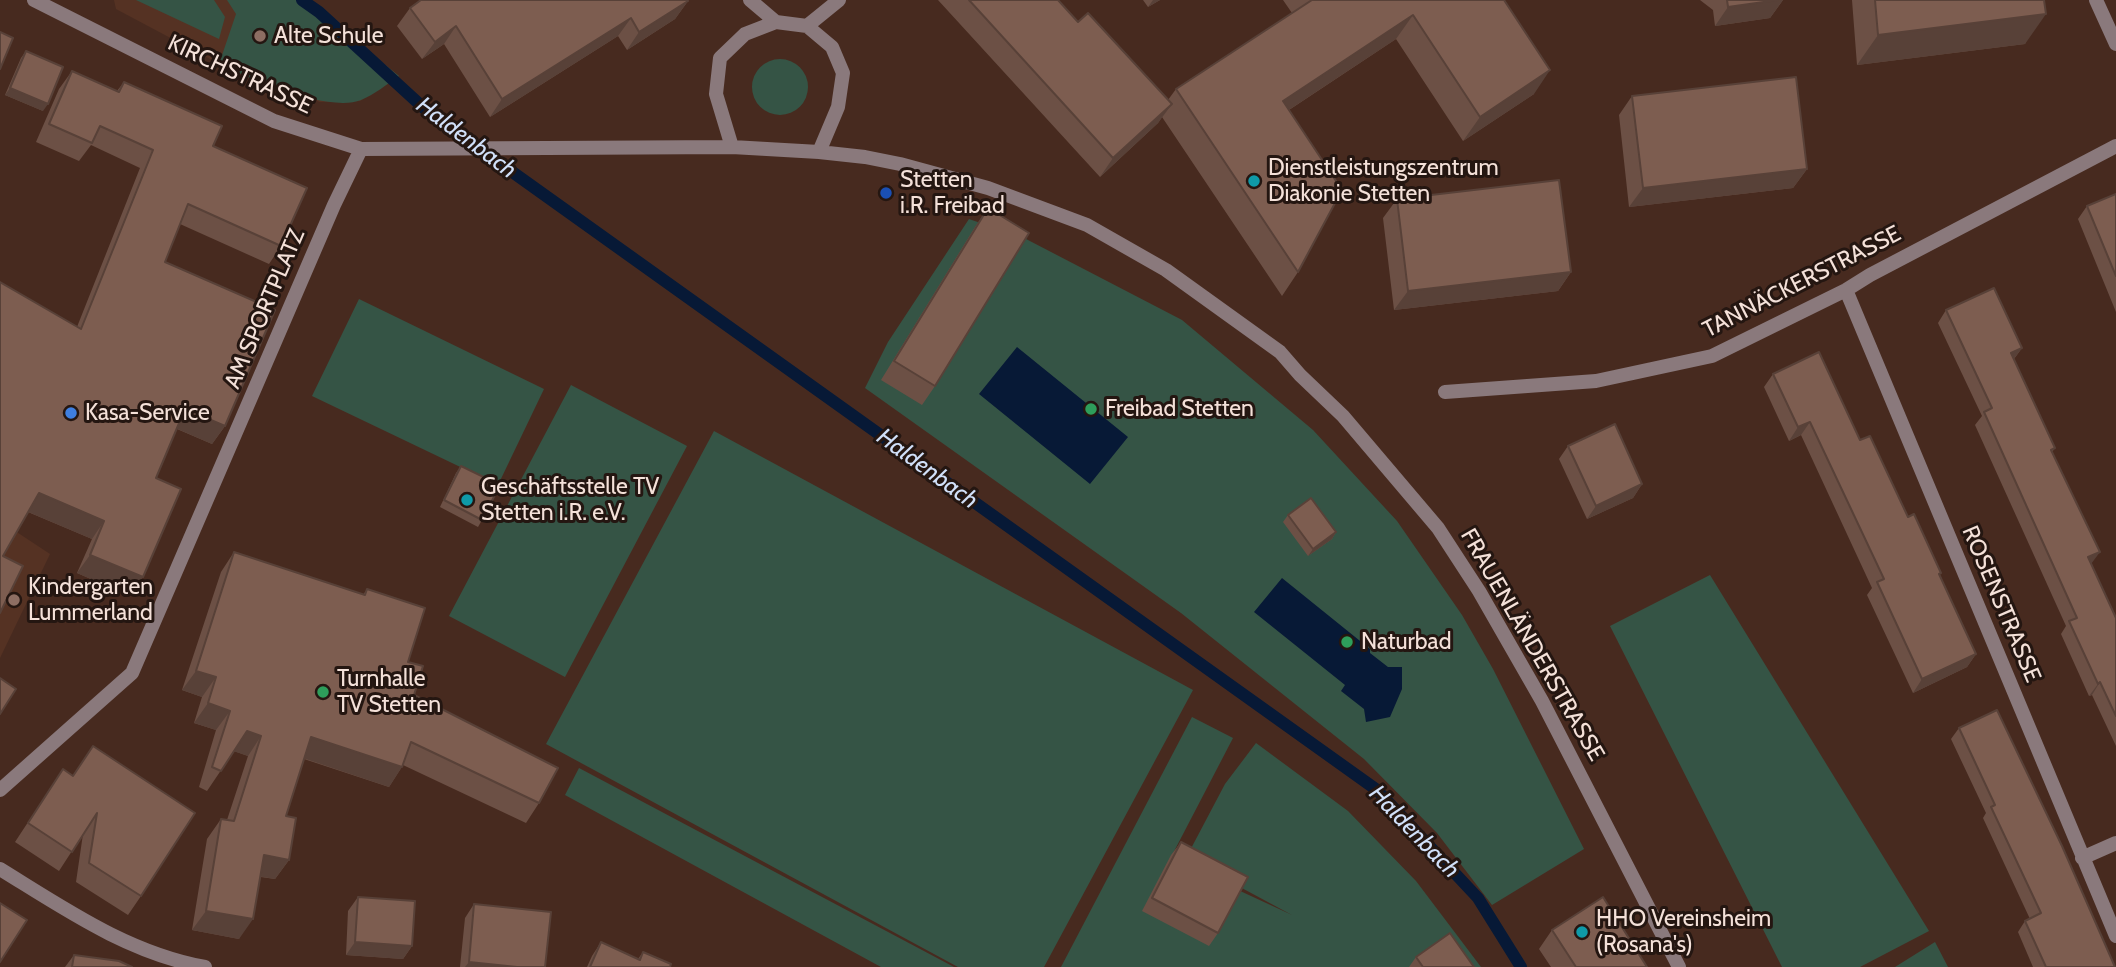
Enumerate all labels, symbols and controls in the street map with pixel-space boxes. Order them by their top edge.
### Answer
place label: Alte Schule [274,22,383,50]
marker: Alte Schule [252,28,268,44]
street label: KIRCHSTRASSE [163,29,317,121]
water label: Haldenbach [410,91,522,185]
place label: Dienstleistungszentrum Diakonie Stetten [1268,154,1499,208]
place label: Stetten i.R. Freibad [900,166,1005,220]
marker: Dienstleistungszentrum Diakonie Stetten [1246,173,1262,189]
marker: Stetten i.R. Freibad [878,185,894,201]
street label: TANNÄCKERSTRASSE [1698,220,1906,344]
street label: AM SPORTPLATZ [219,225,311,393]
place label: Freibad Stetten [1105,395,1254,423]
place label: Kasa-Service [85,399,210,427]
marker: Freibad Stetten [1083,401,1099,417]
marker: Kasa-Service [63,405,79,421]
water label: Haldenbach [871,423,983,515]
place label: Geschäftsstelle TV Stetten i.R. e.V. [481,473,659,527]
marker: Geschäftsstelle TV Stetten i.R. e.V. [459,492,475,508]
street label: ROSENSTRASSE [1956,522,2046,686]
street label: FRAUENLÄNDERSTRASSE [1454,524,1610,766]
place label: Kindergarten Lummerland [28,573,153,627]
marker: Kindergarten Lummerland [6,592,22,608]
place label: Naturbad [1361,628,1451,656]
marker: Naturbad [1339,634,1355,650]
place label: Turnhalle TV Stetten [337,665,441,719]
marker: Turnhalle TV Stetten [315,684,331,700]
water label: Haldenbach [1363,780,1465,884]
place label: HHO Vereinsheim (Rosana's) [1596,905,1771,959]
marker: HHO Vereinsheim (Rosana's) [1574,924,1590,940]

